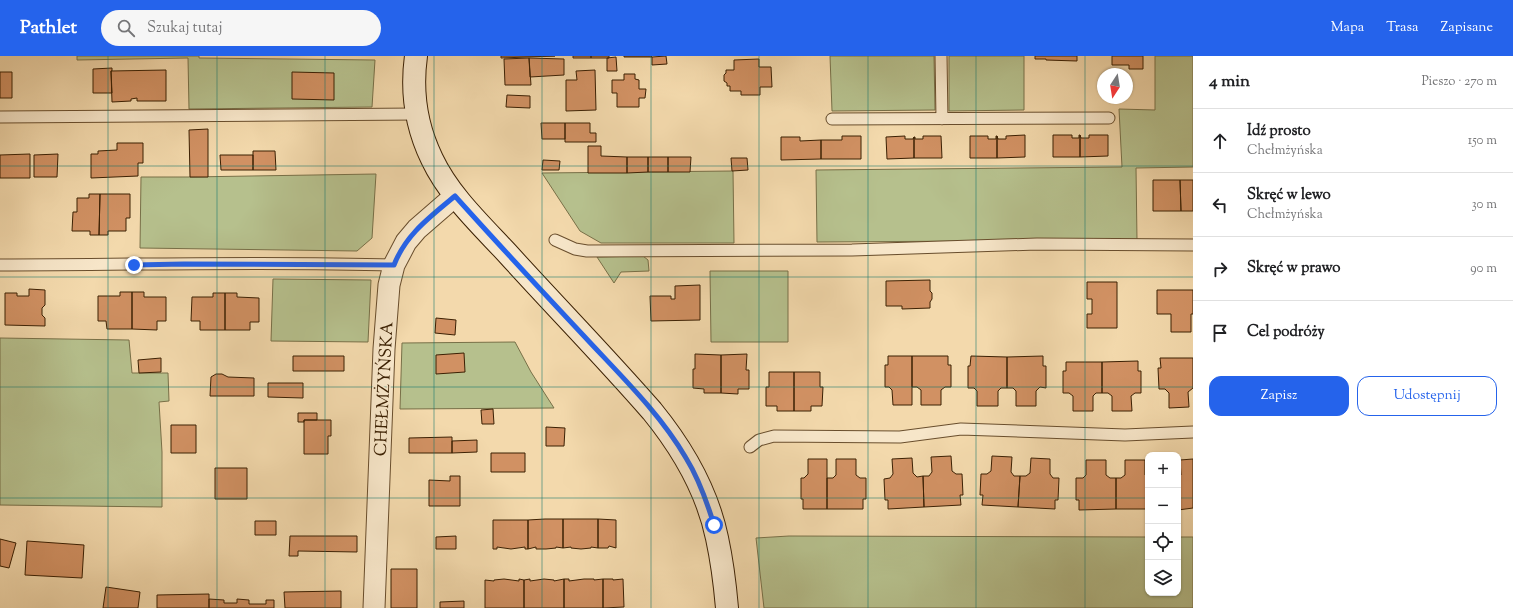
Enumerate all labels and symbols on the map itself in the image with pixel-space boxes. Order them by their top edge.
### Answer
north arrow [1097,68,1133,104]
route end [125,256,143,274]
street label: CHEŁMŻYŃSKA [369,321,401,457]
route start [705,516,723,534]

